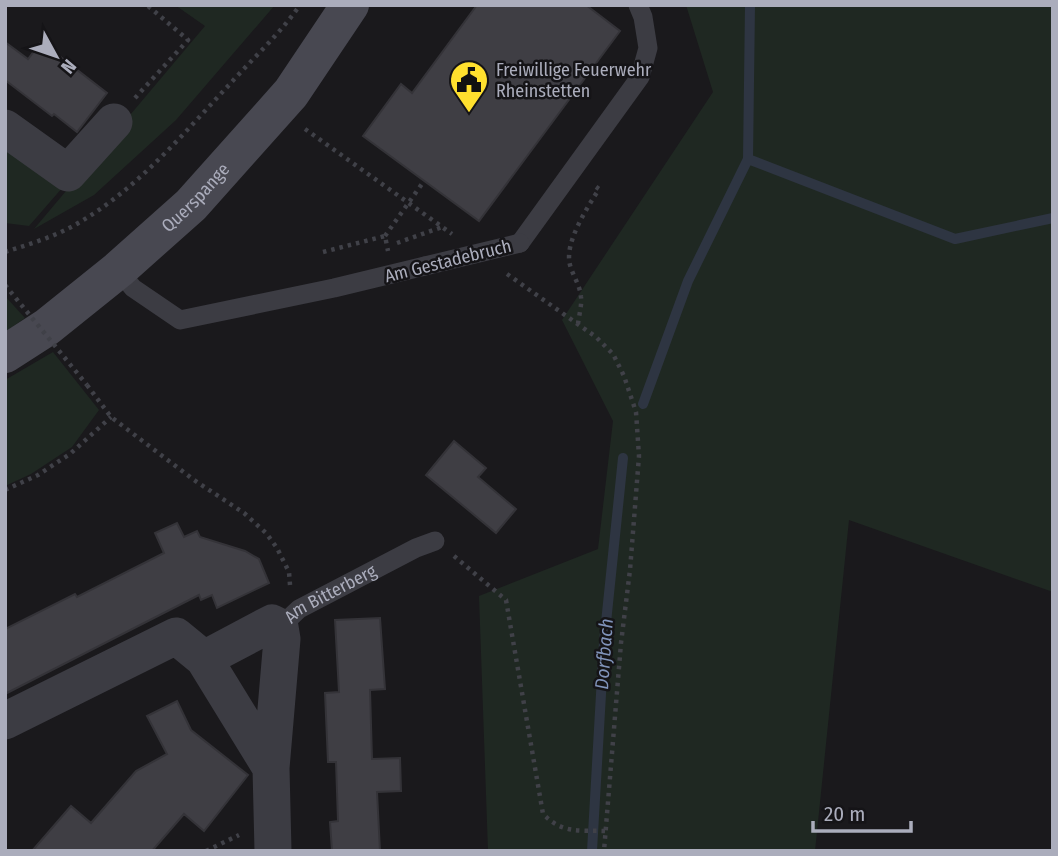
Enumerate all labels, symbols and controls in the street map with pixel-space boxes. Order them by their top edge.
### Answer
north arrow [21,21,91,91]
text: N [56,55,81,78]
public building icon: Freiwillige Feuerwehr Rheinstetten [448,59,490,114]
place label: Freiwillige Feuerwehr Rheinstetten [496,59,652,102]
street label: Querspange [157,159,234,237]
street label: Am Gestadebruch [382,235,514,287]
street label: Am Bitterberg [280,559,381,628]
water label: Dorfbach [590,618,618,690]
scale bar [813,790,911,834]
text: 20 m [824,801,865,827]

